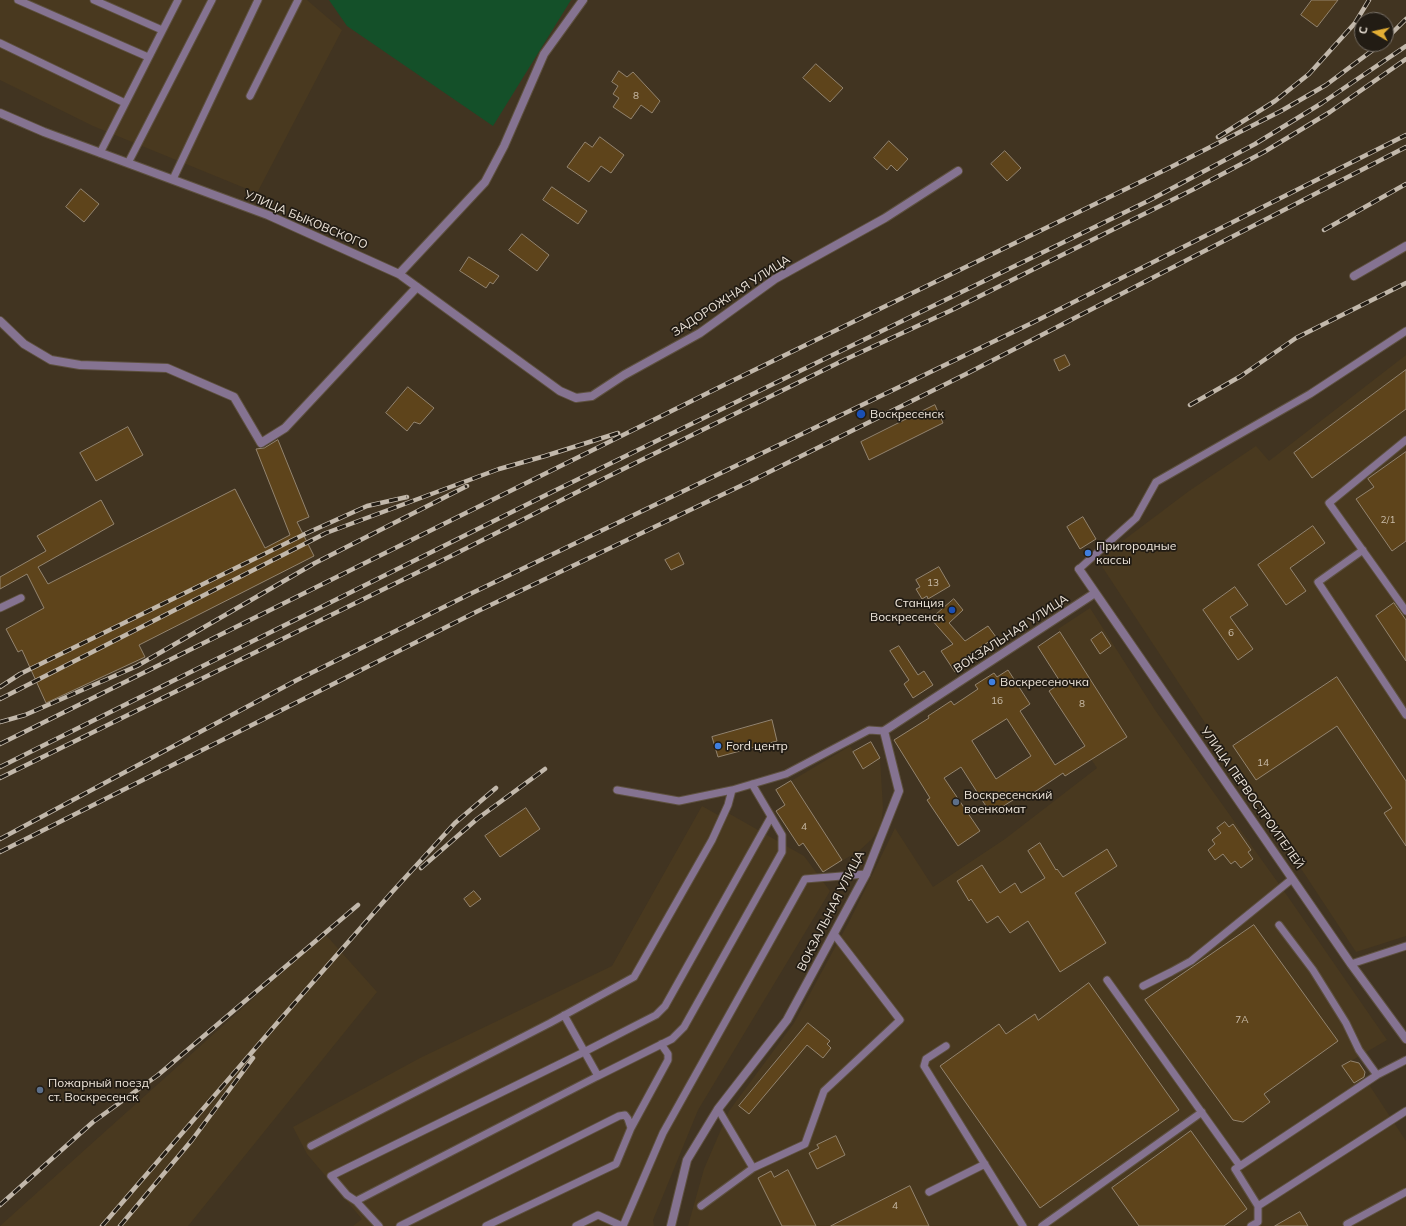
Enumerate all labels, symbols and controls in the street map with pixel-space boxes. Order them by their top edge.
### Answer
north arrow [1354,12,1394,52]
text: С [1356,25,1371,35]
house number: 8 [633,90,639,102]
street label: УЛИЦА БЫКОВСКОГО [242,187,370,253]
street label: ЗАДОРОЖНАЯ УЛИЦА [669,252,793,340]
place label: Воскресенск [870,407,944,421]
marker: Воскресенск [855,408,867,420]
house number: 2/1 [1381,514,1395,526]
place label: Пригородные кассы [1096,539,1176,567]
marker: Пригородные кассы [1083,548,1093,558]
house number: 13 [927,577,939,589]
street label: ВОКЗАЛЬНАЯ УЛИЦА [951,592,1071,676]
place label: Станция Воскресенск [870,596,944,624]
marker: Станция Воскресенск [947,605,957,615]
house number: 6 [1228,627,1234,639]
place label: Воскресеночка [1000,675,1089,689]
marker: Воскресеночка [987,677,997,687]
house number: 16 [991,695,1003,707]
house number: 8 [1079,698,1085,710]
street label: УЛИЦА ПЕРВОСТРОИТЕЛЕЙ [1197,724,1307,872]
place label: Ford центр [726,739,788,753]
marker: Ford центр [713,741,723,751]
house number: 14 [1257,757,1269,769]
place label: Воскресенский военкомат [964,788,1052,816]
marker: Воскресенский военкомат [951,797,961,807]
house number: 4 [801,821,807,833]
street label: ВОКЗАЛЬНАЯ УЛИЦА [794,848,868,974]
house number: 7А [1235,1014,1249,1026]
place label: Пожарный поезд ст. Воскресенск [48,1076,149,1104]
marker: Пожарный поезд ст. Воскресенск [35,1085,45,1095]
house number: 4 [892,1200,898,1212]

